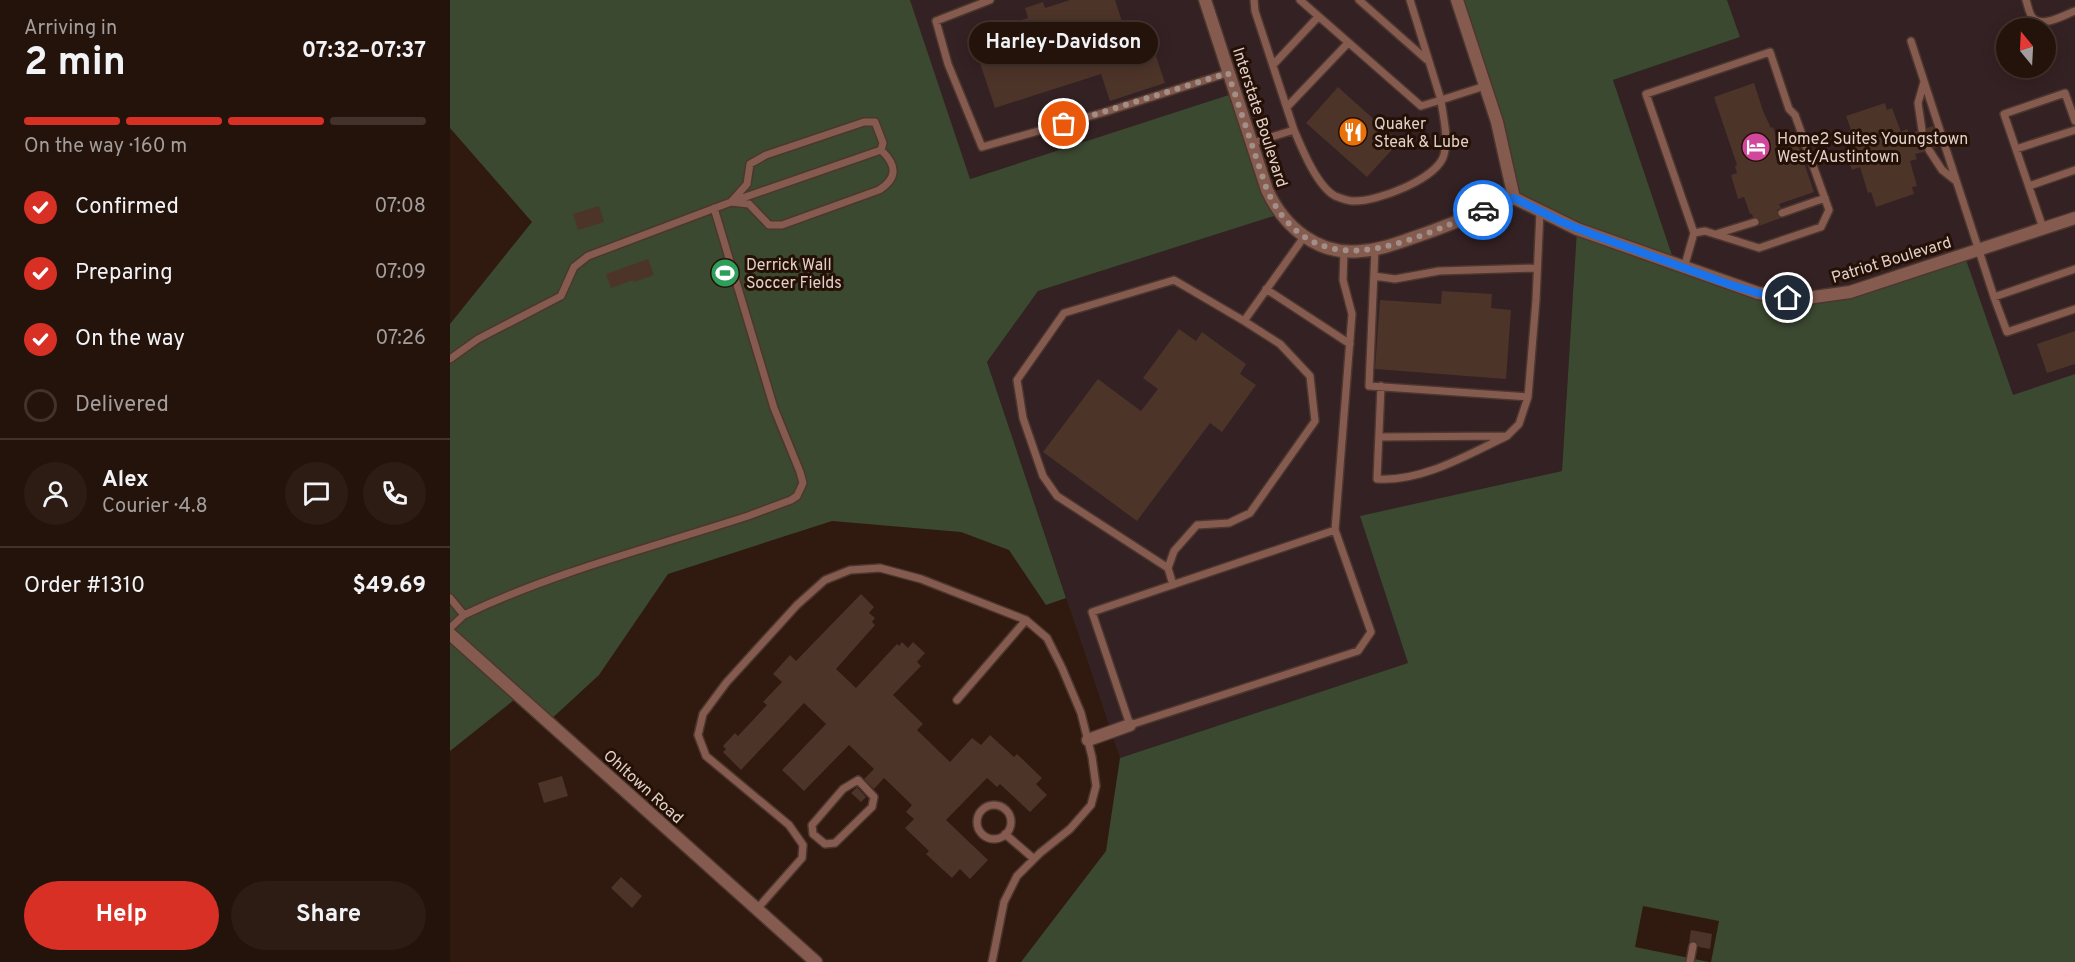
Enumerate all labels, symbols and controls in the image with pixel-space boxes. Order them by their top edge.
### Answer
text: Arriving in [24,16,117,42]
north arrow [1996,18,2056,78]
map controls [1996,18,2056,78]
callout: Harley-Davidson [970,22,1158,64]
text: Harley-Davidson [986,30,1141,56]
text: 07:32–07:37 [302,38,426,65]
text: 2 min [24,40,126,89]
street label: Interstate Boulevard [1227,45,1291,190]
pin [1038,98,1089,149]
icon: bag [1047,107,1080,140]
place label: Quaker Steak & Lube [1374,115,1469,153]
restaurant icon: Quaker Steak & Lube [1337,116,1369,148]
place label: Home2 Suites Youngstown West/Austintown [1777,130,1968,168]
hotel icon: Home2 Suites Youngstown West/Austintown [1740,131,1772,163]
text: On the way · 160 m [24,134,187,160]
courier [1453,180,1513,240]
icon: check [24,191,57,224]
text: Confirmed [75,194,179,221]
text: 07:08 [375,194,426,220]
icon: car [1467,194,1500,227]
street label: Patriot Boulevard [1829,233,1954,289]
place label: Derrick Wall Soccer Fields [746,256,842,294]
icon: check [24,257,57,290]
sports icon: Derrick Wall Soccer Fields [709,257,741,289]
text: Preparing [75,260,173,287]
text: 07:09 [375,260,426,286]
pin [1762,272,1813,323]
icon: home [1771,281,1804,314]
icon: check [24,323,57,356]
text: On the way [75,326,185,353]
text: 07:26 [375,326,426,352]
text: Delivered [75,392,169,419]
button: person [24,462,87,525]
button: chat [285,462,348,525]
button: phone [363,462,426,525]
text: Alex [102,467,149,494]
text: Courier · 4.8 [102,494,208,520]
text: Order #1310 [24,573,145,600]
text: $49.69 [353,573,426,600]
street label: Ohltown Road [599,746,687,829]
button: Help [24,881,219,950]
button: Share [231,881,426,950]

